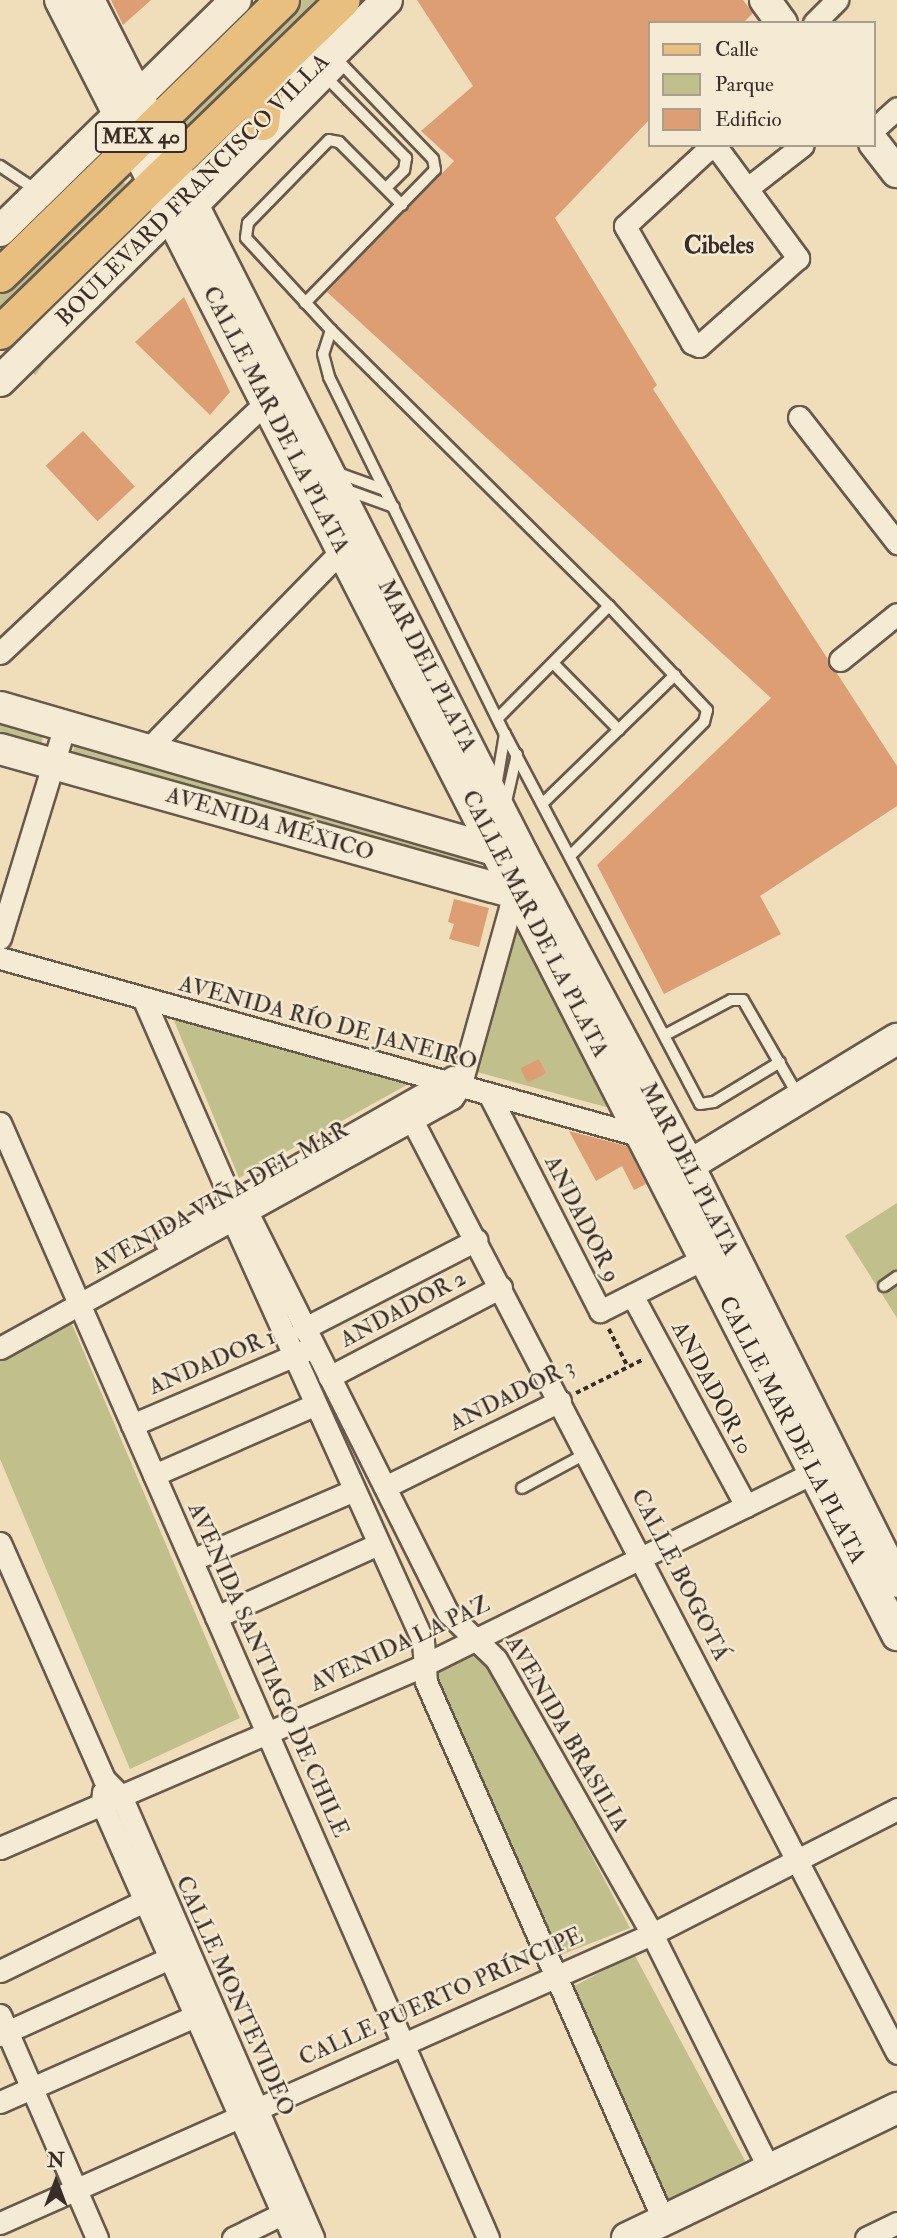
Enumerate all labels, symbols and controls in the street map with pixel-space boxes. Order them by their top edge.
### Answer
legend [648,21,876,147]
text: Calle [715,36,758,63]
street label: BOULEVARD FRANCISCO VILLA [51,48,335,332]
text: Parque [715,71,774,98]
text: Edificio [715,106,782,133]
road number: MEX 40 [94,120,188,154]
district label: Cibeles [684,232,754,260]
street label: CALLE MAR DE LA PLATA [196,282,356,558]
street label: MAR DEL PLATA [372,575,482,757]
street label: AVENIDA MÉXICO [163,781,377,867]
street label: CALLE MAR DE LA PLATA [455,786,615,1062]
street label: AVENIDA RÍO DE JANEIRO [176,970,480,1076]
street label: MAR DEL PLATA [634,1078,744,1260]
street label: AVENIDA VIÑA DEL MAR [87,1116,353,1280]
street label: ANDADOR 9 [538,1151,626,1287]
street label: ANDADOR 2 [335,1264,471,1354]
street label: CALLE MAR DE LA PLATA [712,1292,872,1568]
street label: ANDADOR 10 [665,1317,759,1459]
street label: ANDADOR 1 [144,1323,280,1401]
street label: ANDADOR 3 [445,1353,579,1437]
street label: CALLE BOGOTÁ [625,1485,735,1665]
street label: AVENIDA SANTIAGO DE CHILE [181,1498,355,1842]
street label: AVENIDA LA PAZ [306,1590,494,1698]
street label: AVENIDA BRASILIA [499,1631,635,1837]
street label: CALLE MONTEVIDEO [170,1872,300,2120]
street label: CALLE PUERTO PRÍNCIPE [295,1922,587,2072]
north arrow [21,2147,91,2217]
text: N [47,2149,65,2173]

